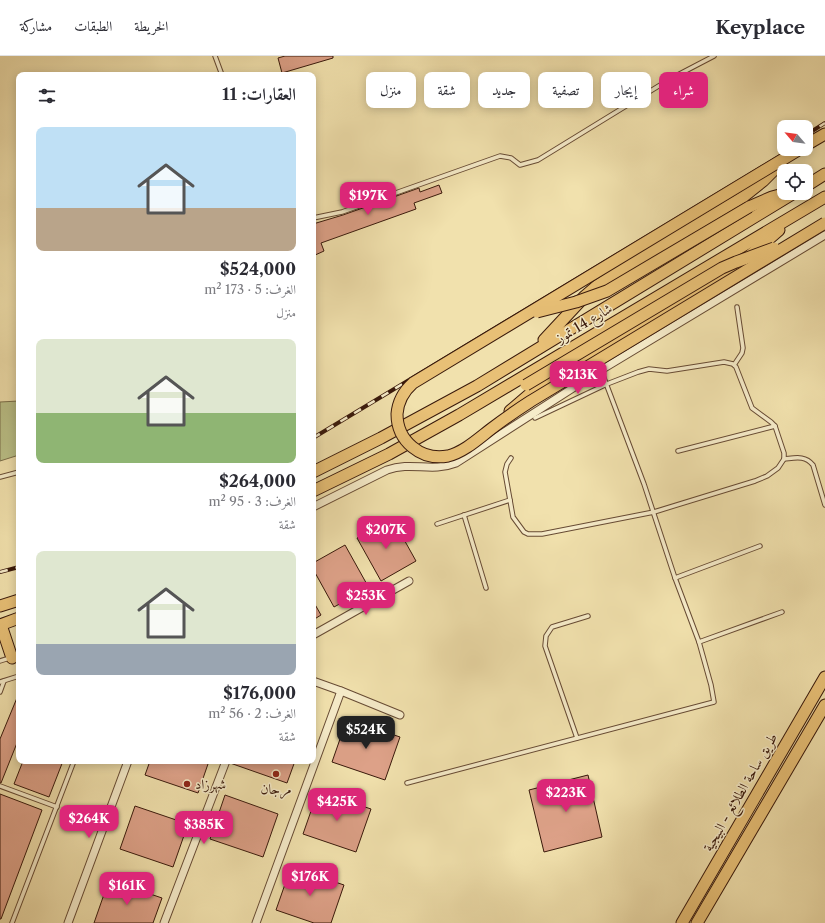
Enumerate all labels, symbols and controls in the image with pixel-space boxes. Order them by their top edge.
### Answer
text: Keyplace [715,16,805,39]
text: مشاركة [20,17,52,35]
text: الطبقات [74,17,112,35]
text: الخريطة [134,17,168,35]
chip: منزل [366,72,416,108]
chip: شقة [424,72,470,108]
chip: جديد [478,72,530,108]
chip: تصفية [538,72,593,108]
chip: إيجار [601,72,651,108]
chip: شراء [659,72,708,108]
text: العقارات: 11 [222,84,296,104]
icon: filters [36,85,58,107]
north arrow [777,120,813,156]
map controls [777,120,813,200]
icon: home [130,153,202,225]
button: locate [777,164,813,200]
pin: $197K [340,182,396,216]
text: $197K [349,187,387,203]
text: $524,000 [220,259,296,279]
text: الغرف: 5 · 173 m² [204,281,296,297]
street label: شارع 14 تموز [551,299,617,350]
text: منزل [276,304,296,320]
pin: $213K [550,361,606,395]
icon: home [130,365,202,437]
text: $213K [559,366,597,382]
text: $264,000 [219,471,296,491]
text: الغرف: 3 · 95 m² [208,493,296,509]
text: شقة [279,516,296,532]
pin: $207K [358,516,414,550]
text: $207K [366,521,406,537]
icon: home [130,577,202,649]
pin: $253K [338,582,394,616]
text: $253K [346,587,386,603]
text: $176,000 [223,683,296,703]
text: الغرف: 2 · 56 m² [208,705,296,721]
pin: $524K [338,716,394,750]
text: $524K [346,721,386,737]
text: شقة [279,728,296,744]
street label: طريق ساحة الطلائع - البيجية [699,729,786,857]
marker: مرجان [271,769,281,779]
place label: شهرزاد [195,775,226,794]
marker: شهرزاد [182,779,192,789]
pin: $223K [538,779,594,813]
place label: مرجان [260,780,292,799]
text: $223K [546,784,586,800]
pin: $425K [309,788,365,822]
text: $425K [317,793,357,809]
pin: $264K [61,805,117,839]
text: $264K [69,810,109,826]
pin: $385K [176,811,232,845]
text: $385K [184,816,224,832]
pin: $176K [282,863,338,897]
text: $176K [291,868,329,884]
pin: $161K [99,872,155,906]
text: $161K [108,877,146,893]

